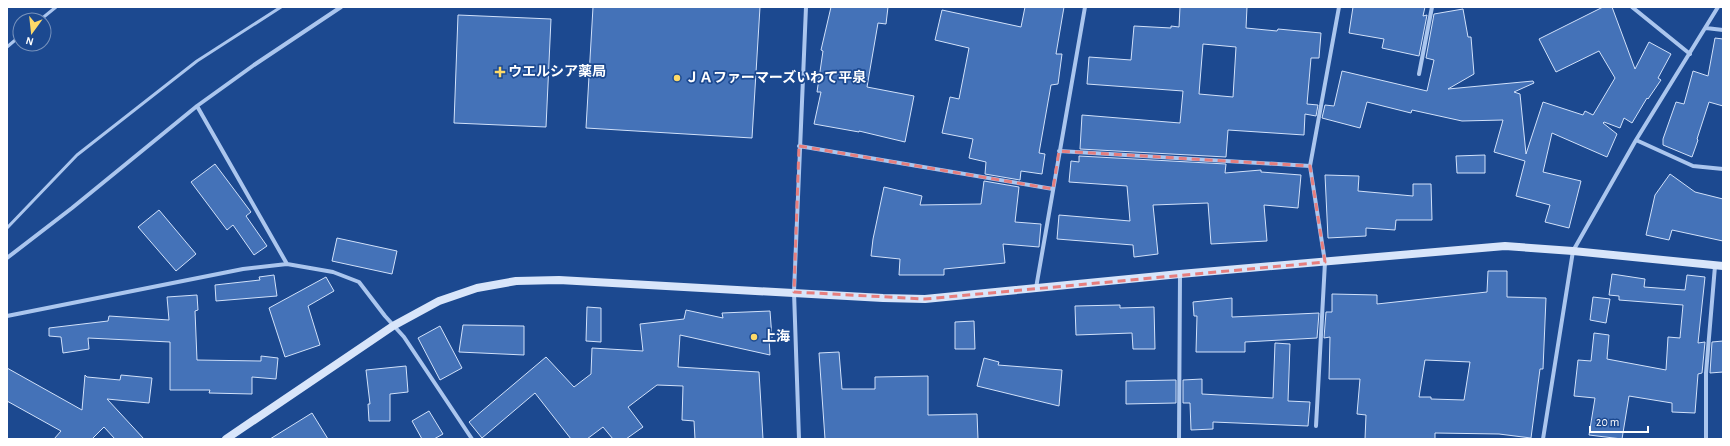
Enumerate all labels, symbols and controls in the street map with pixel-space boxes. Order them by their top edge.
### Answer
north arrow [12,12,52,52]
text: N [24,35,35,47]
place label: ウエルシア薬局 [508,64,606,79]
marker: ウエルシア薬局 [495,67,505,77]
place label: ＪＡファーマーズいわて平泉 [685,69,866,85]
marker: ＪＡファーマーズいわて平泉 [672,73,682,83]
place label: 上海 [762,329,790,344]
marker: 上海 [749,332,759,342]
scale bar [1590,408,1648,434]
text: 20 m [1596,416,1619,428]

